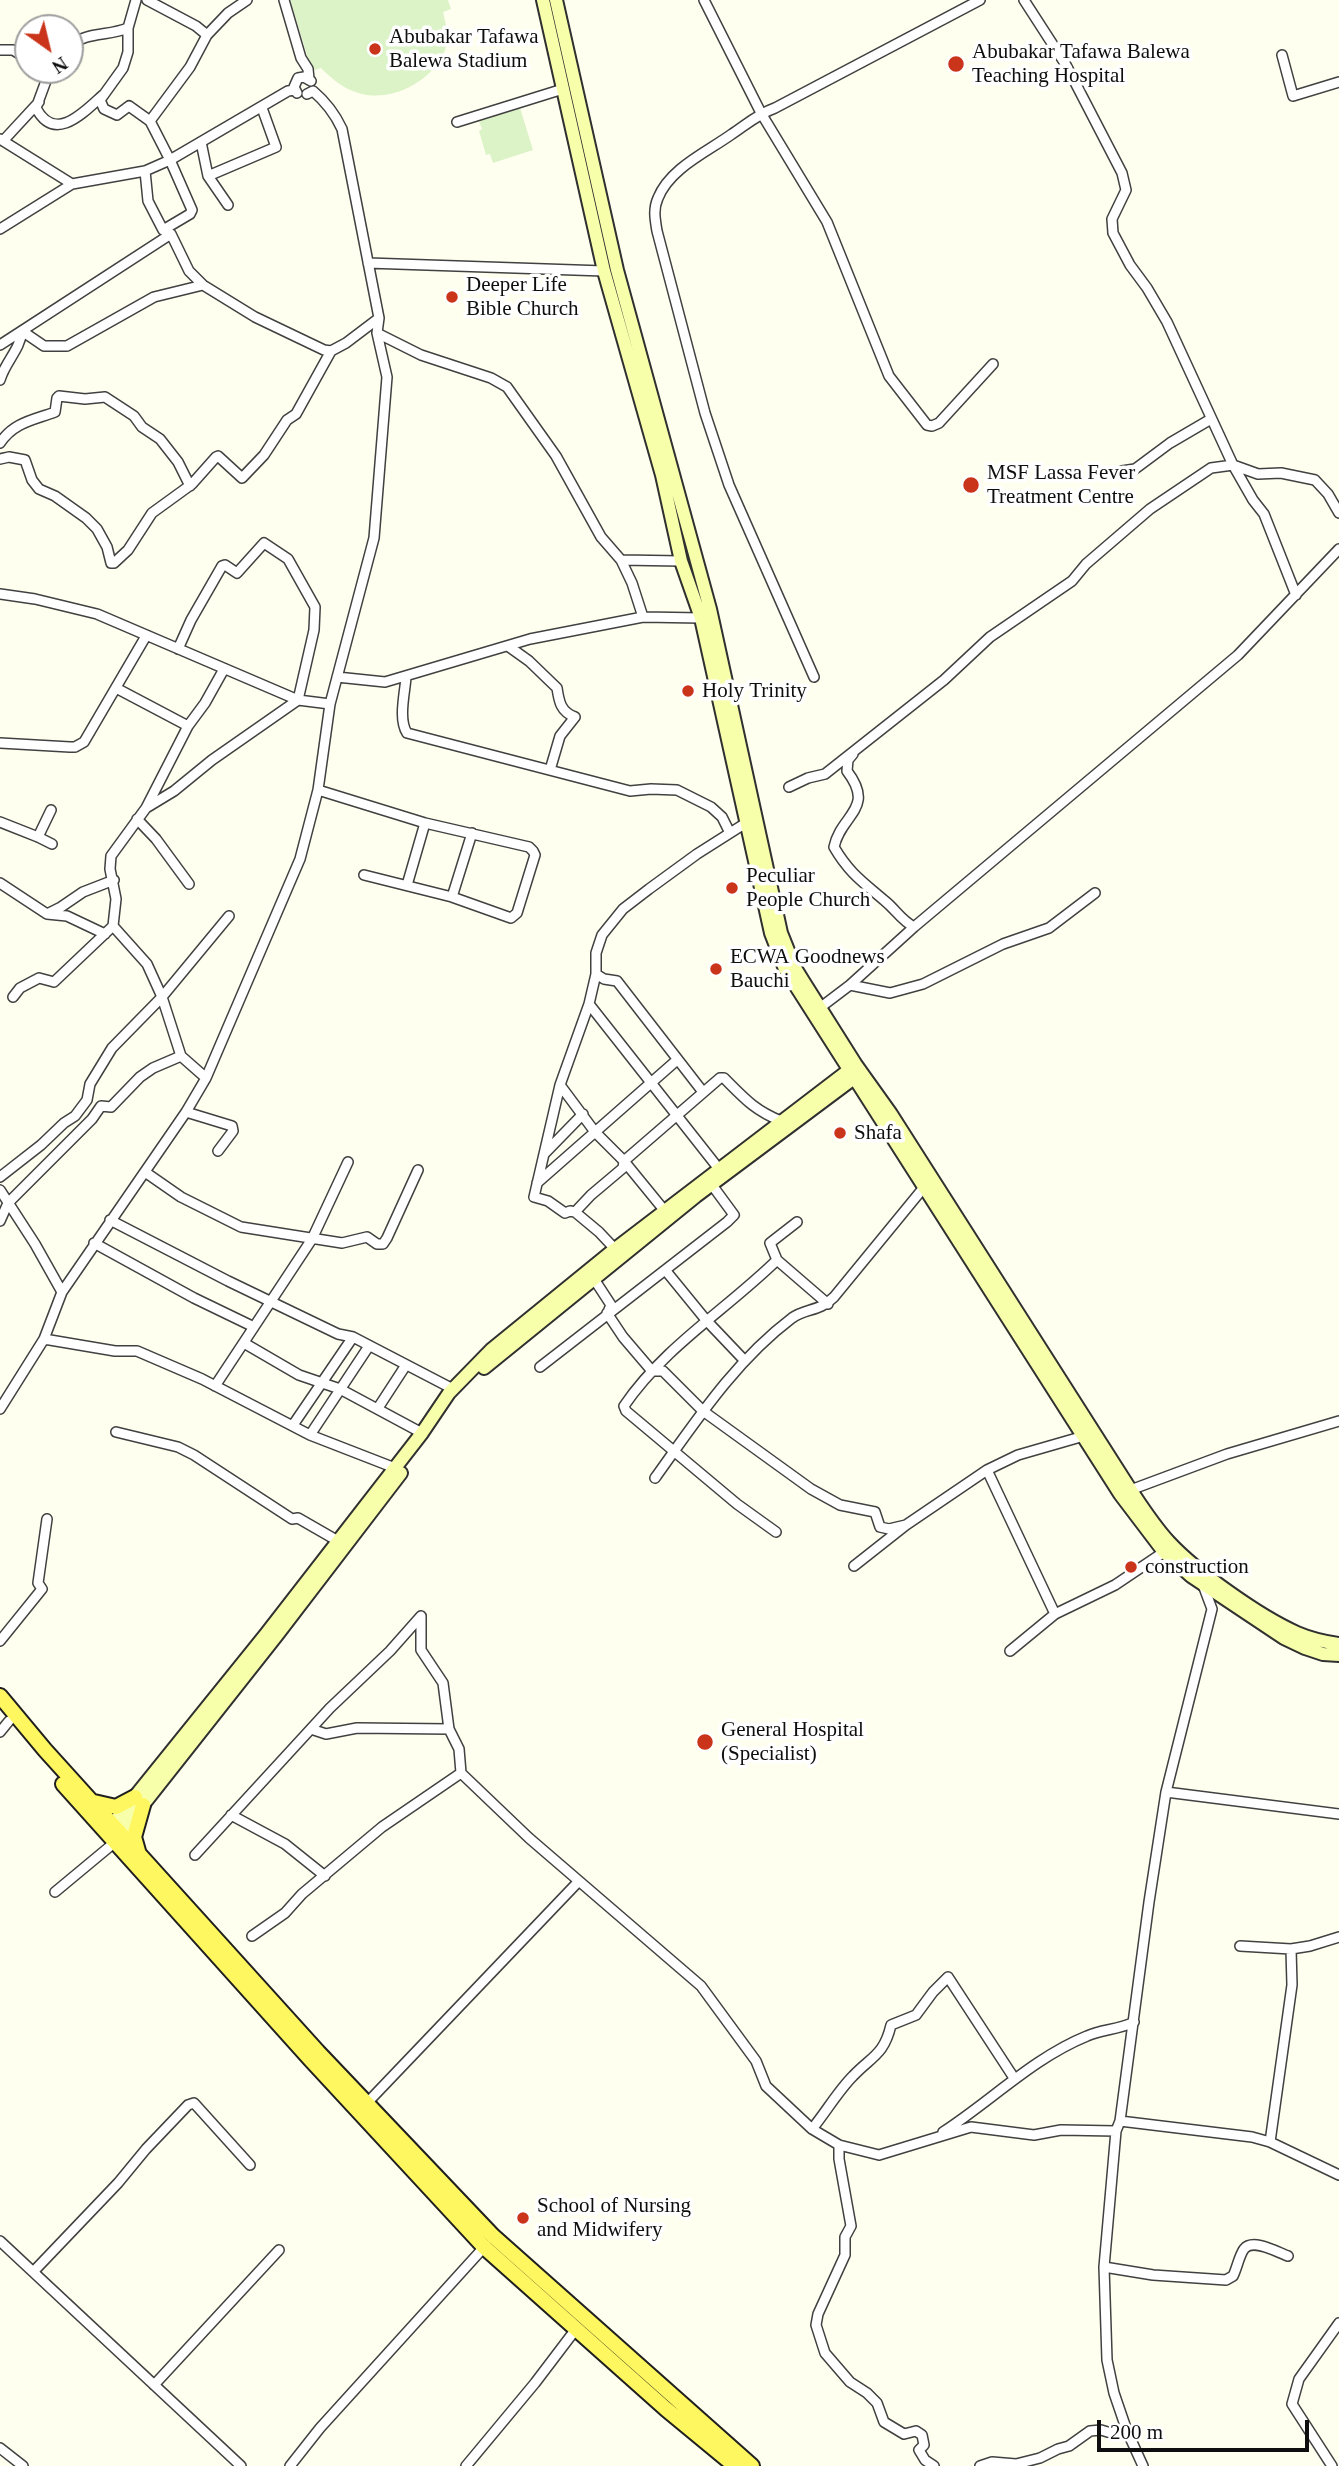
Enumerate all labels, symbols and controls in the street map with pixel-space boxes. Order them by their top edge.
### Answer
north arrow [14,14,84,84]
place label: Abubakar Tafawa Balewa Stadium [389,24,539,74]
place label: Abubakar Tafawa Balewa Teaching Hospital [972,39,1190,89]
marker: Abubakar Tafawa Balewa Stadium [367,41,383,57]
text: N [48,53,71,78]
marker: Abubakar Tafawa Balewa Teaching Hospital [946,54,966,74]
place label: Deeper Life Bible Church [466,272,579,322]
marker: Deeper Life Bible Church [444,289,460,305]
place label: MSF Lassa Fever Treatment Centre [987,460,1135,510]
marker: MSF Lassa Fever Treatment Centre [961,475,981,495]
place label: Holy Trinity [702,678,807,704]
marker: Holy Trinity [680,683,696,699]
place label: Peculiar People Church [746,863,870,913]
marker: Peculiar People Church [724,880,740,896]
place label: ECWA Goodnews Bauchi [730,944,885,994]
marker: ECWA Goodnews Bauchi [708,961,724,977]
place label: Shafa [854,1120,902,1146]
marker: Shafa [832,1125,848,1141]
place label: construction [1145,1554,1249,1580]
marker: construction [1123,1559,1139,1575]
place label: General Hospital (Specialist) [721,1717,864,1767]
marker: General Hospital (Specialist) [695,1732,715,1752]
place label: School of Nursing and Midwifery [537,2193,691,2243]
marker: School of Nursing and Midwifery [515,2210,531,2226]
scale bar [1101,2406,1313,2450]
text: 200 m [1110,2420,1163,2444]

